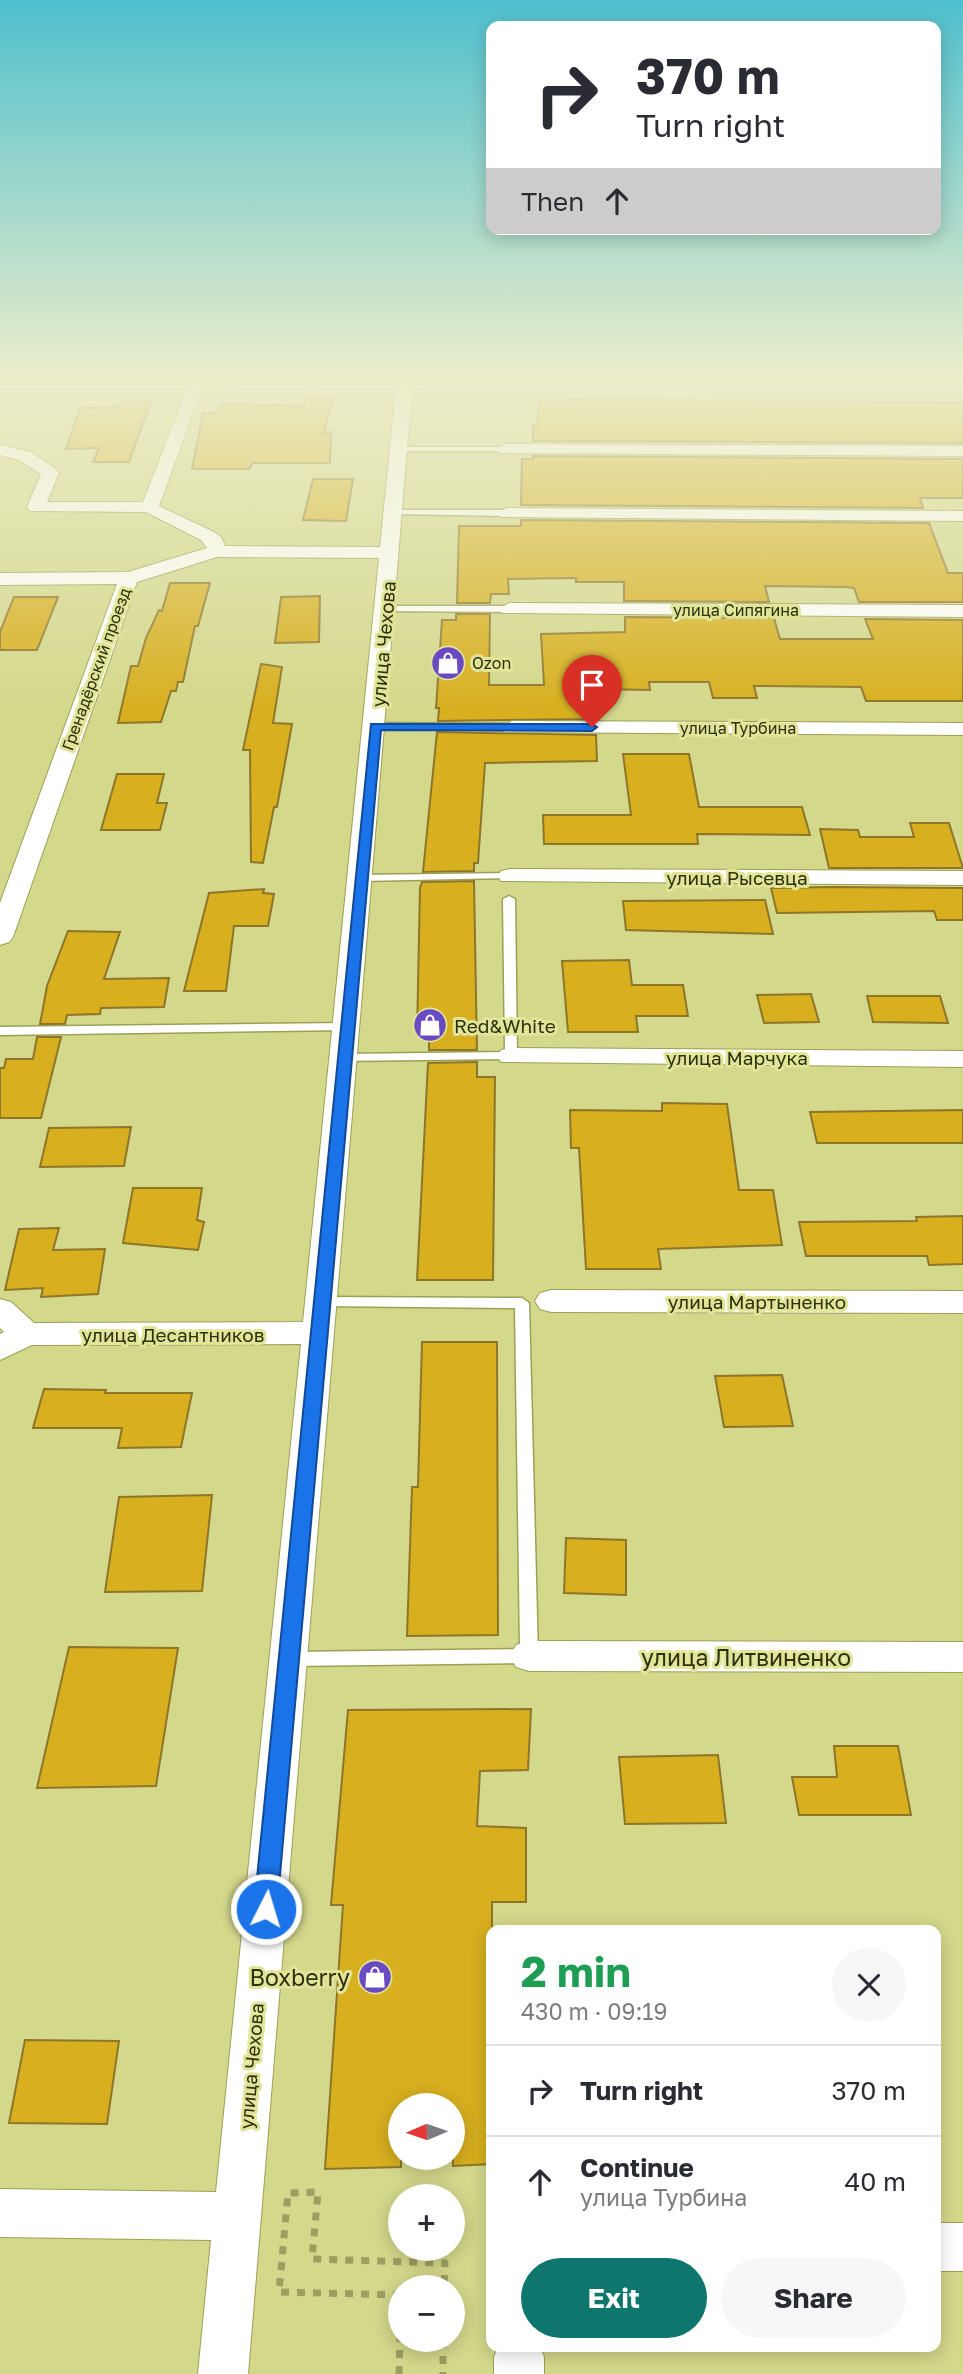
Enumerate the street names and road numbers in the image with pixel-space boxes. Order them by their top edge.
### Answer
street label: улица Чехова [366,580,400,708]
street label: Гренадёрский проезд [57,585,135,753]
street label: улица Сипягина [673,600,799,620]
street label: улица Турбина [680,718,796,738]
street label: улица Рысевца [666,866,808,889]
street label: улица Марчука [666,1046,808,1069]
street label: улица Мартыненко [668,1290,846,1313]
street label: улица Десантников [82,1323,264,1346]
street label: улица Литвиненко [641,1643,851,1671]
street label: улица Чехова [234,2002,268,2130]

